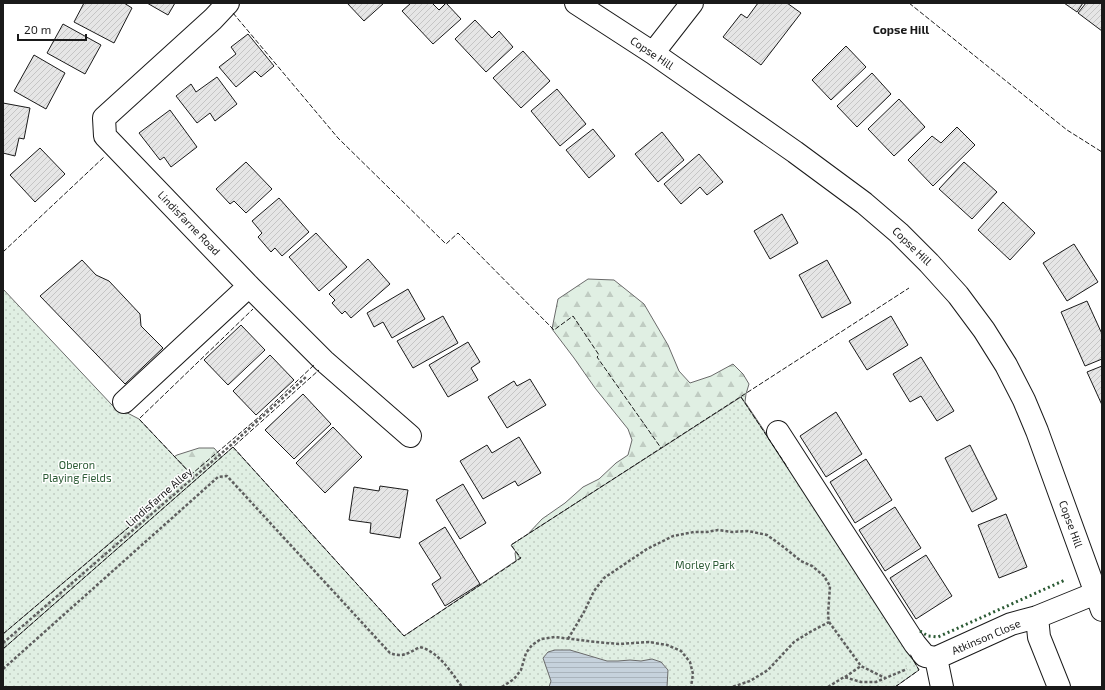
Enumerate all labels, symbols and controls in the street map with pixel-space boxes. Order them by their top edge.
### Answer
scale bar [18,16,86,42]
text: 20 m [24,22,51,36]
district label: Copse Hill [873,22,929,36]
street label: Copse Hill [628,33,677,72]
street label: Lindisfarne Road [155,188,223,257]
street label: Copse Hill [890,224,935,268]
park label: Oberon Playing Fields [42,458,112,484]
street label: Lindisfarne Alley [123,464,195,529]
street label: Copse Hill [1057,498,1086,550]
park label: Morley Park [675,558,735,571]
street label: Atkinson Close [949,616,1022,657]

